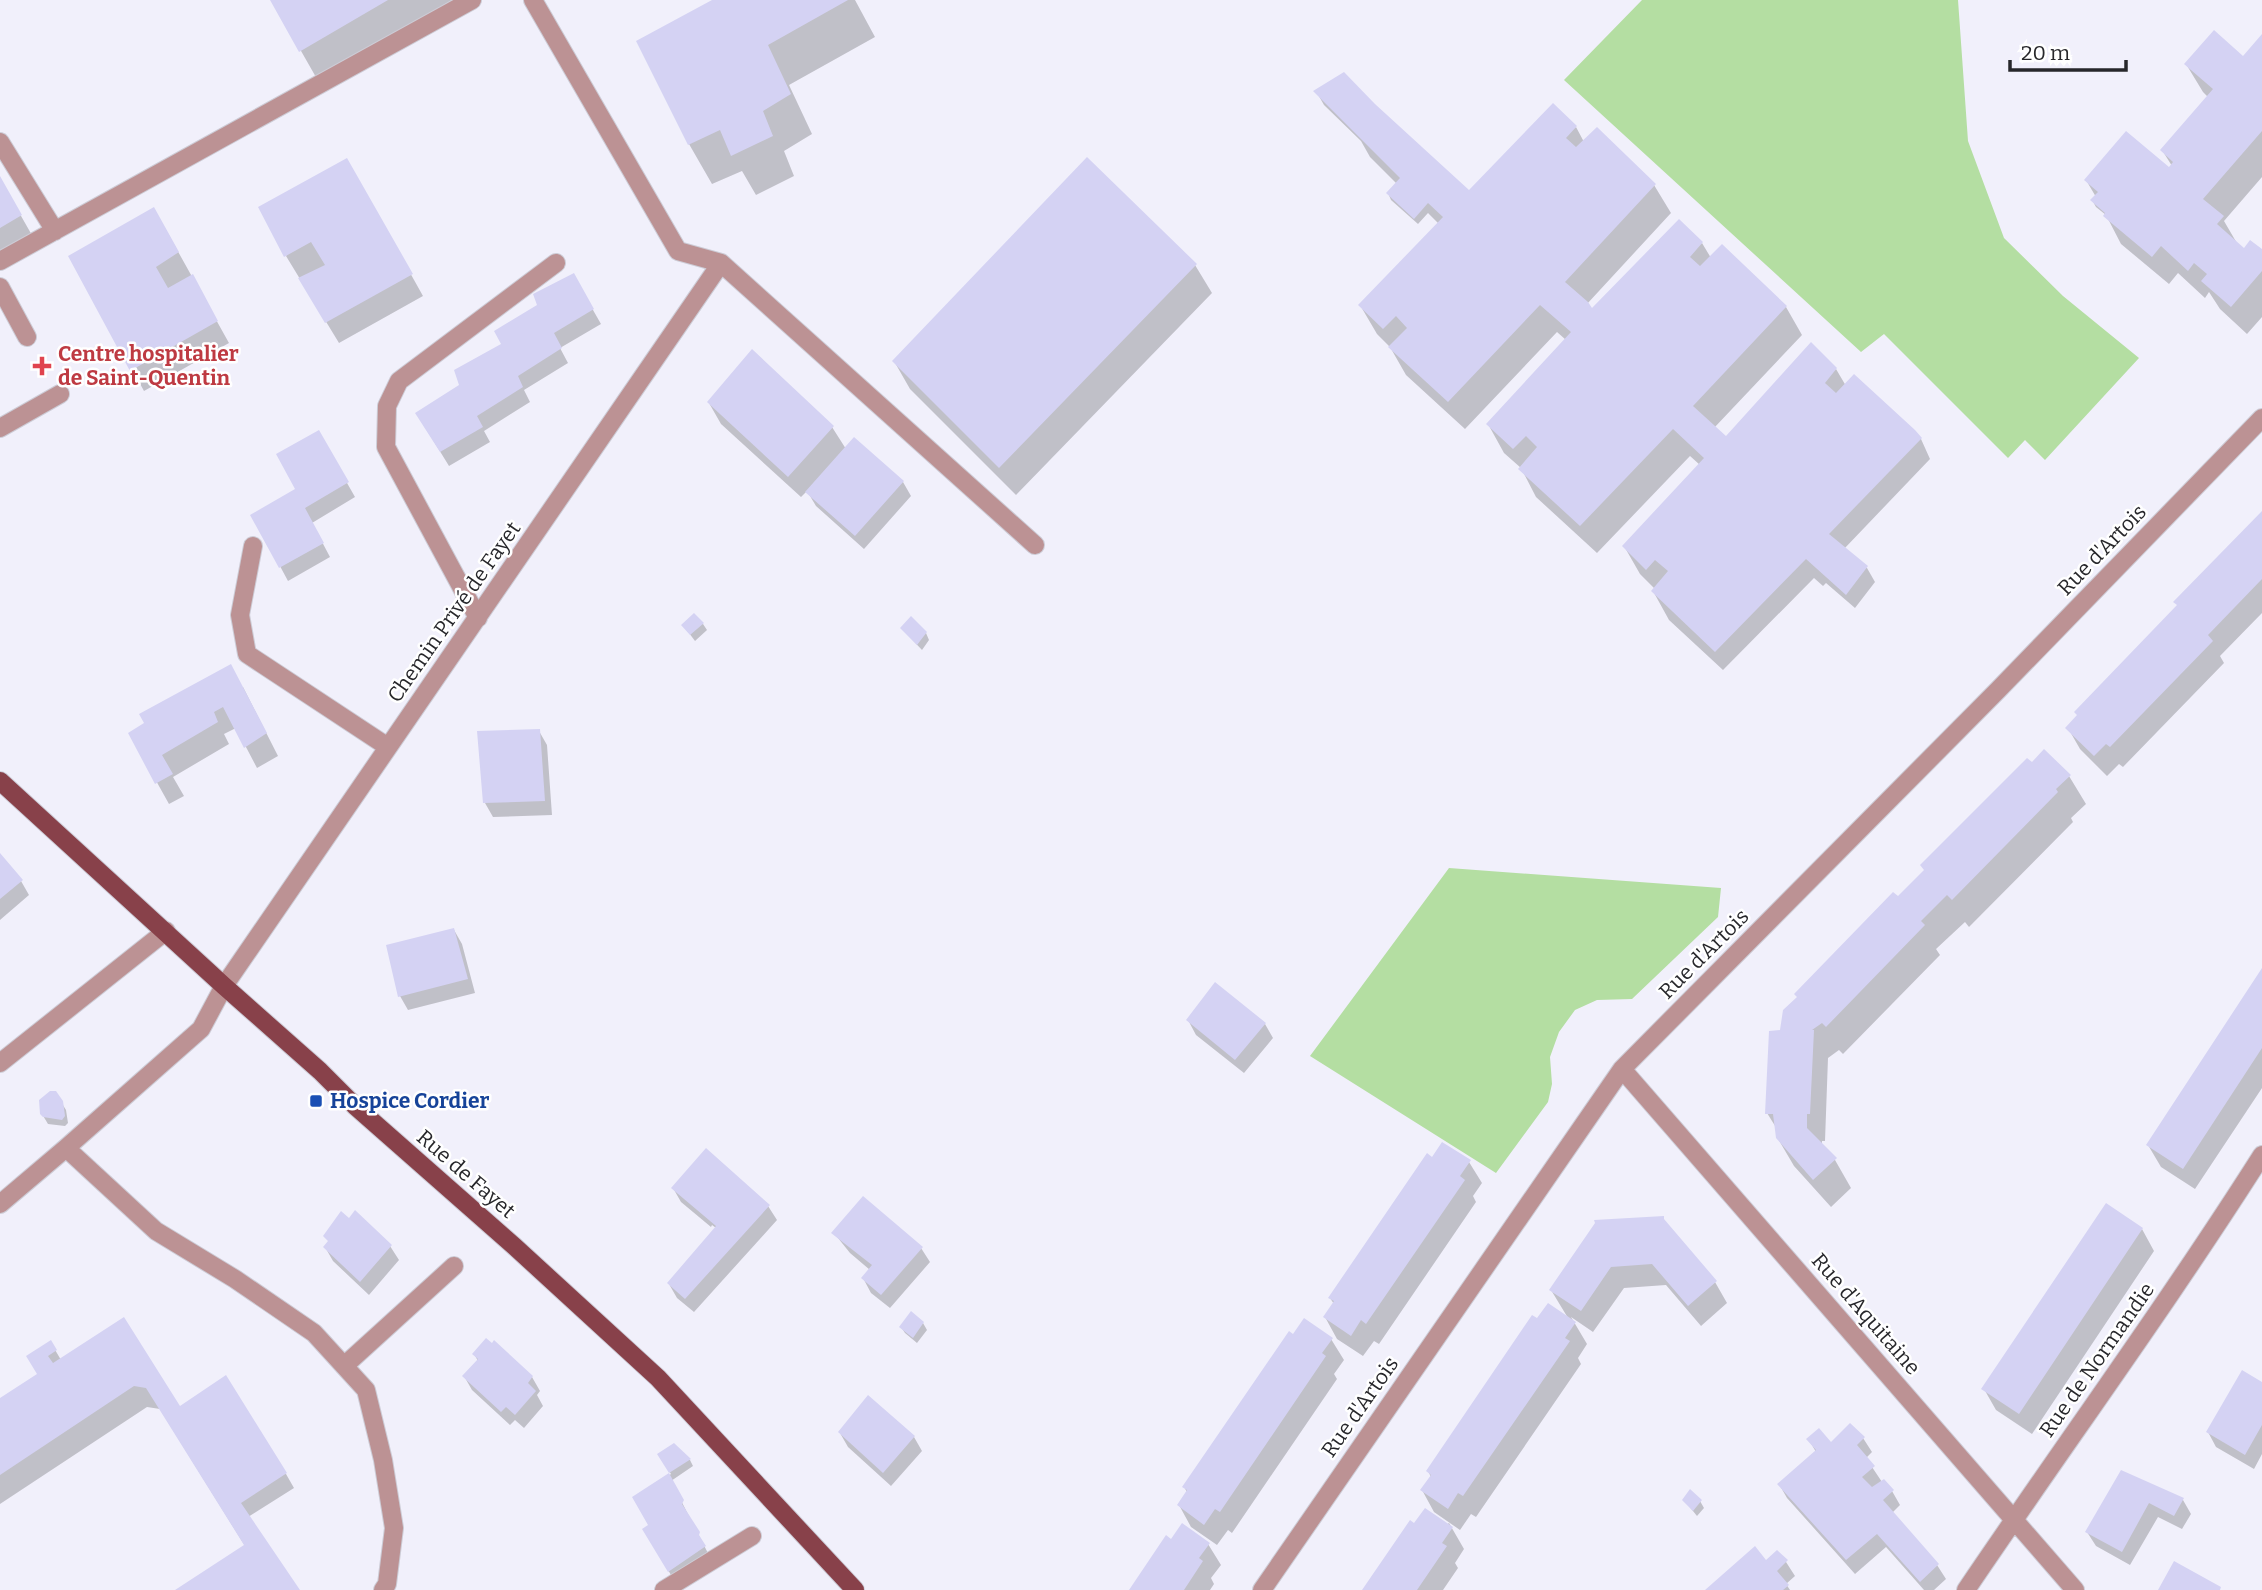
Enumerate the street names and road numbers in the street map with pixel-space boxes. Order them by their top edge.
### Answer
street label: Rue d'Artois [2052,499,2152,601]
street label: Chemin Privé de Fayet [382,516,526,707]
street label: Rue d'Artois [1654,904,1754,1004]
street label: Rue de Fayet [411,1124,521,1224]
street label: Rue d'Aquitaine [1806,1248,1926,1380]
street label: Rue de Normandie [2034,1278,2160,1442]
street label: Rue d'Artois [1316,1352,1404,1462]

